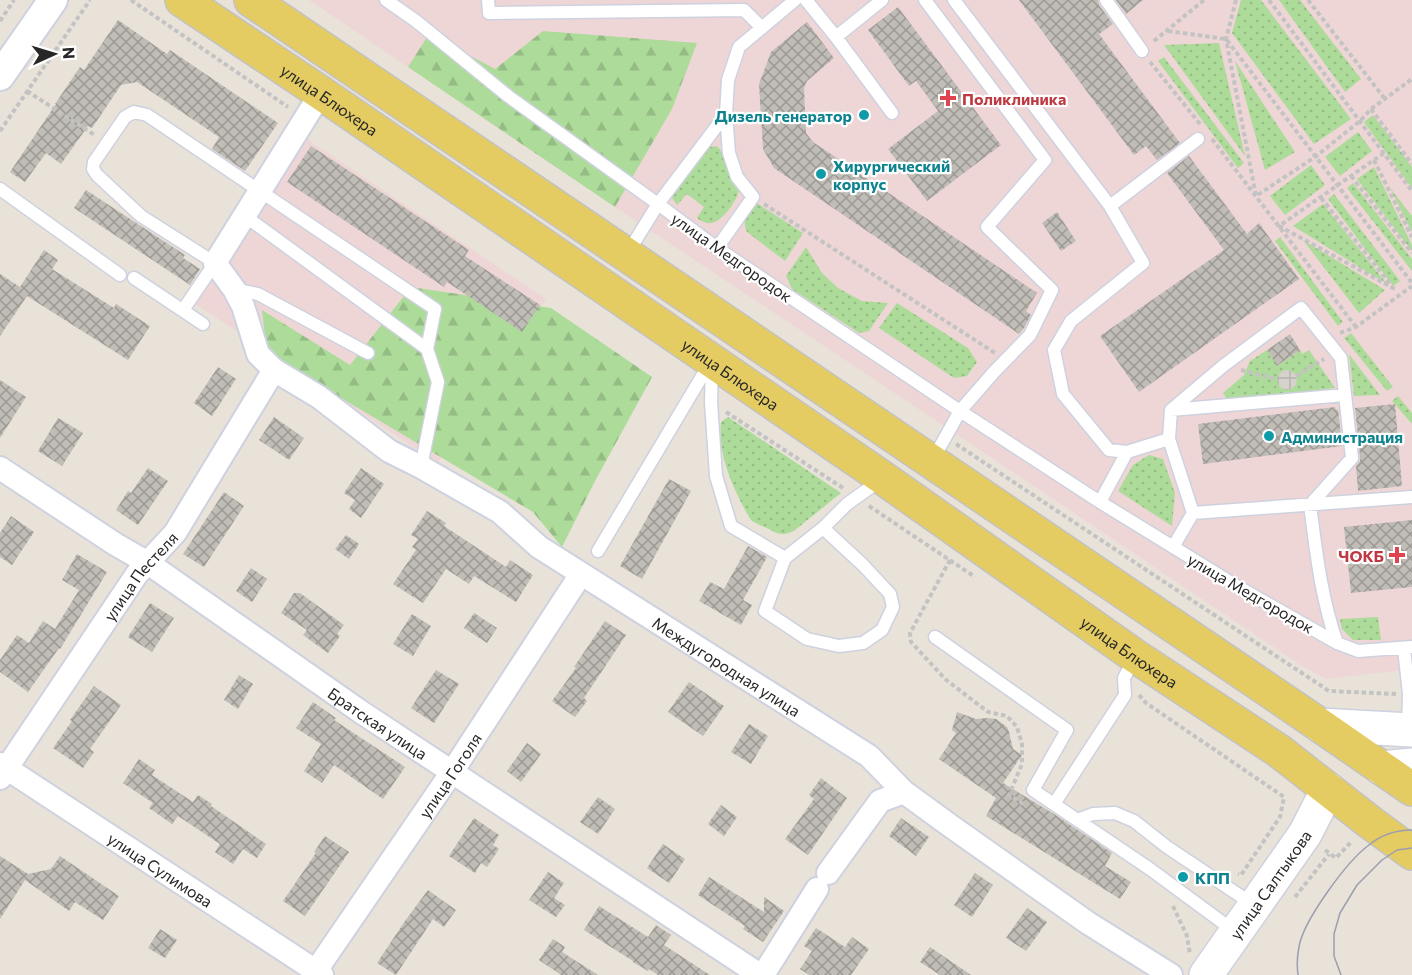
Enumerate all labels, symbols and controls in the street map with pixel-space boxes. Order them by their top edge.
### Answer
north arrow [24,24,84,84]
text: N [60,46,79,60]
street label: улица Блюхера [278,60,382,139]
marker: Поликлиника [939,89,957,107]
place label: Поликлиника [962,89,1066,108]
place label: Дизель генератор [715,106,852,125]
marker: Дизель генератор [857,108,871,122]
place label: Хирургический корпус [833,156,950,193]
marker: Хирургический корпус [814,167,828,181]
street label: улица Медгородок [668,208,796,306]
street label: улица Блюхера [679,334,783,414]
place label: Администрация [1281,427,1403,446]
marker: Администрация [1262,429,1276,443]
street label: улица Пестеля [99,527,181,624]
place label: ЧОКБ [1338,546,1384,565]
marker: ЧОКБ [1388,546,1406,564]
street label: улица Медгородок [1184,549,1318,637]
street label: Междугородная улица [649,612,804,720]
street label: улица Блюхера [1078,612,1182,691]
street label: Братская улица [325,683,431,763]
street label: улица Гоголя [414,729,485,821]
street label: улица Салтыкова [1225,826,1315,942]
street label: улица Сулимова [105,828,217,910]
place label: КПП [1195,868,1230,887]
marker: КПП [1176,870,1190,884]

